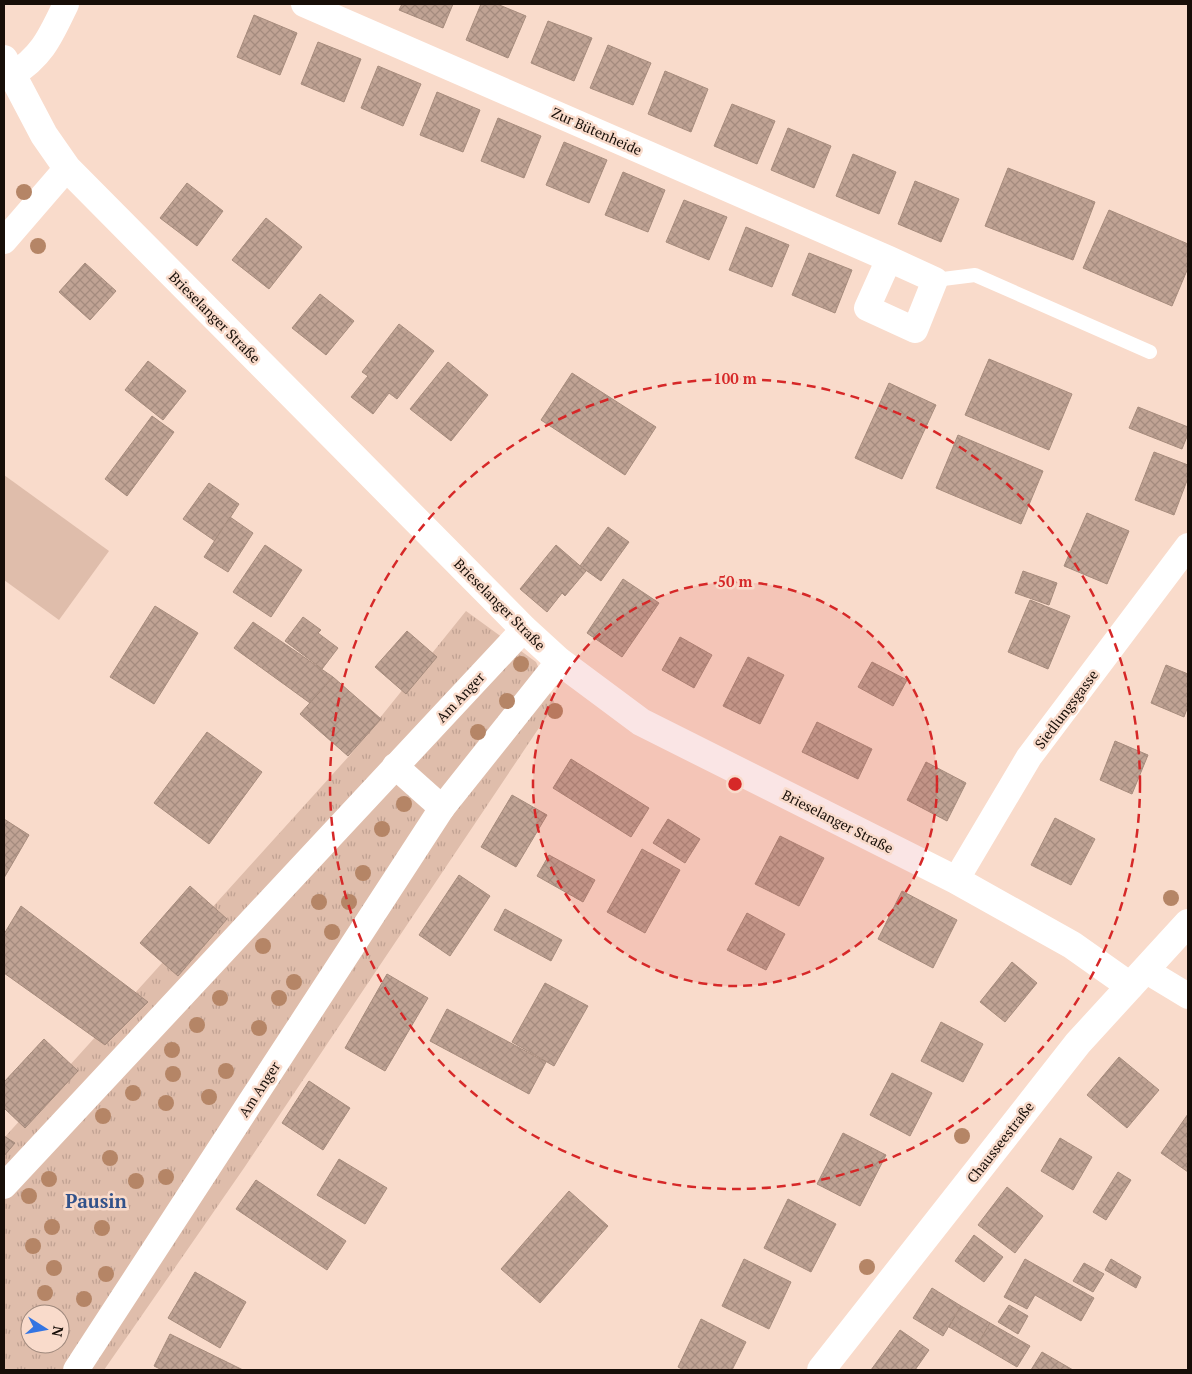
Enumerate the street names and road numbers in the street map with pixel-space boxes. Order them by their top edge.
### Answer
street label: Zur Bütenheide [549,103,645,159]
street label: Brieselanger Straße [165,267,265,367]
street label: Brieselanger Straße [450,554,550,654]
street label: Siedlungsgasse [1030,666,1102,752]
street label: Am Anger [432,667,489,726]
street label: Brieselanger Straße [779,785,897,857]
street label: Am Anger [234,1057,284,1120]
street label: Chausseestraße [962,1097,1038,1187]

